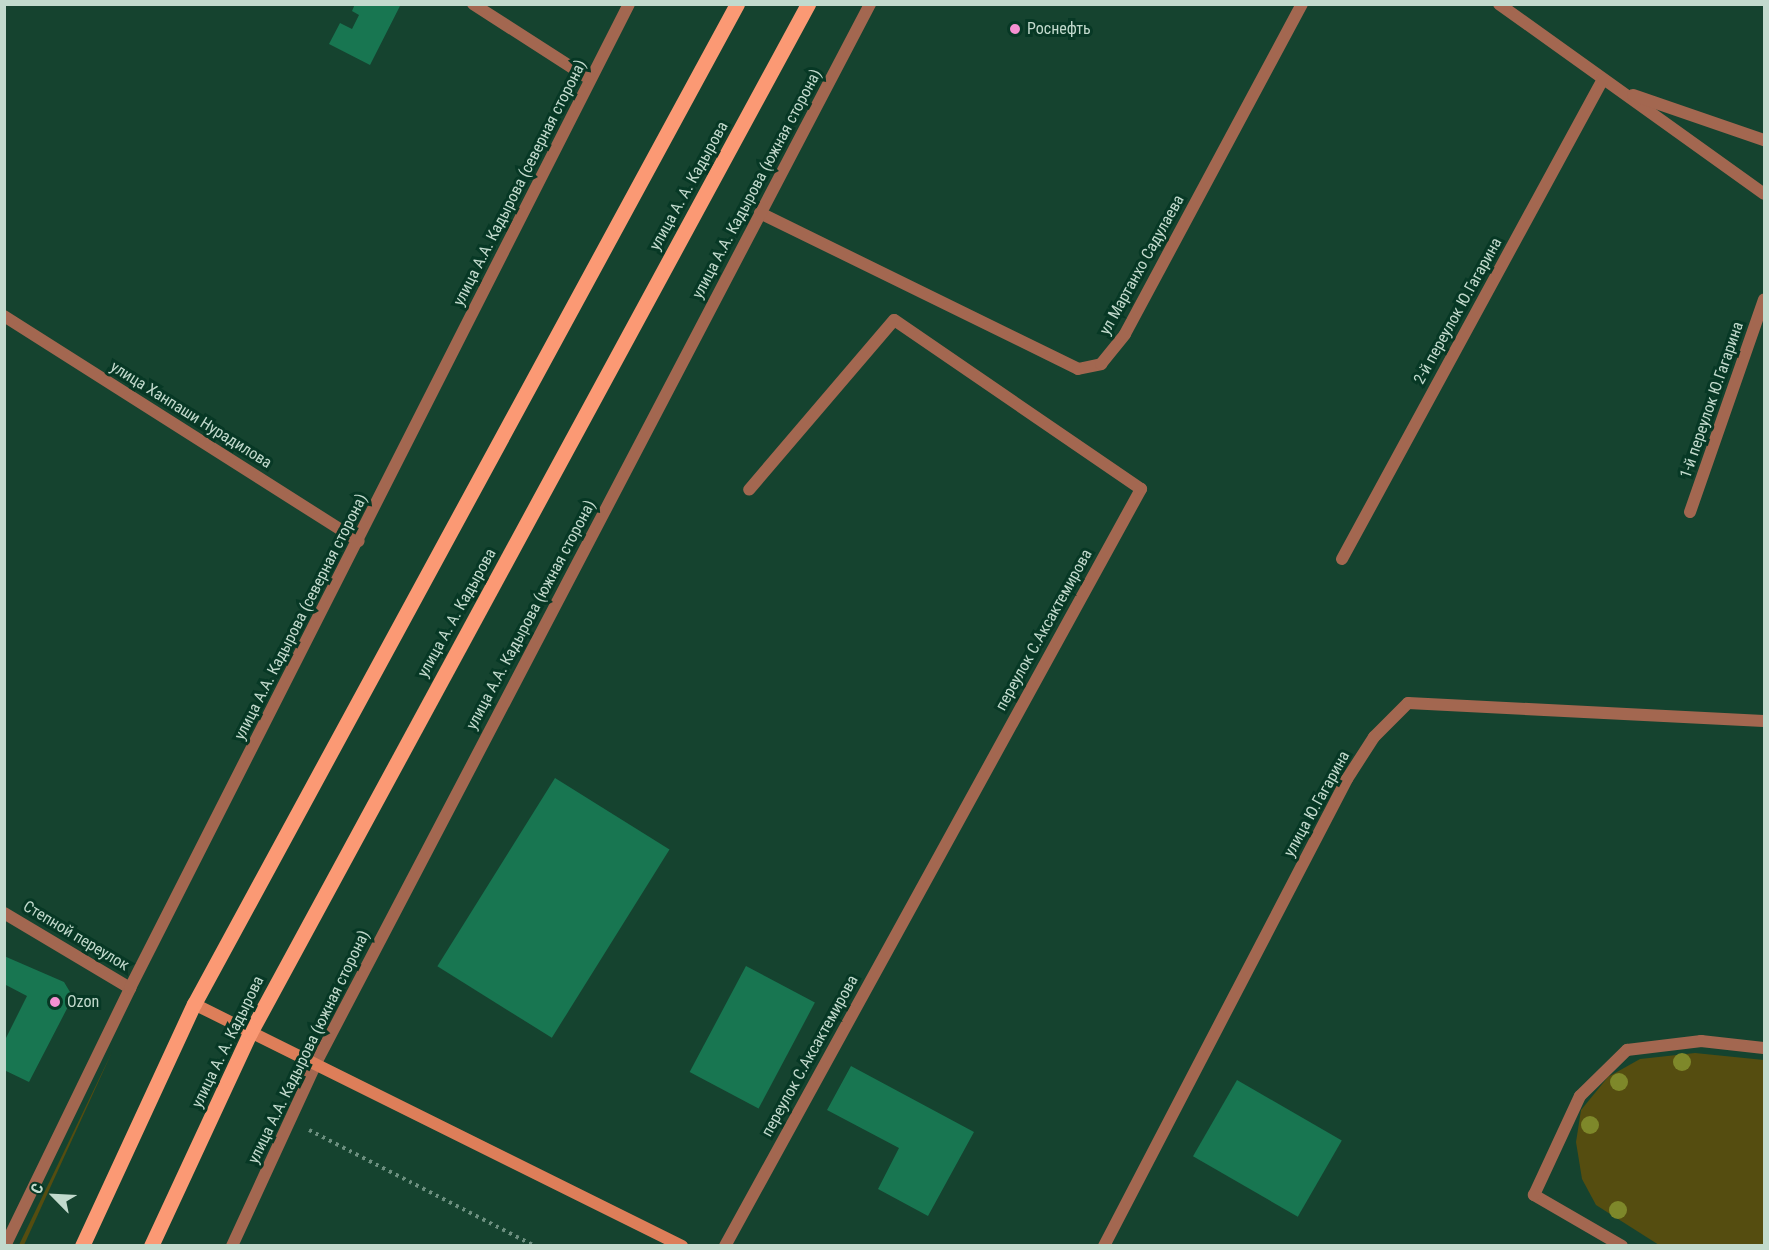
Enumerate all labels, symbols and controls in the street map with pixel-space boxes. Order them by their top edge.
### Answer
place label: Роснефть [1027,19,1091,39]
marker: Роснефть [1008,22,1022,36]
street label: улица А.А. Кадырова (северная сторона) [449,57,591,309]
street label: улица А.А. Кадырова (южная сторона) [688,66,826,302]
street label: улица А. А. Кадырова [646,118,732,254]
street label: ул Мартанхо Садулаева [1096,192,1188,338]
street label: 2-й переулок Ю.Гагарина [1410,235,1506,387]
street label: 1-й переулок Ю.Гагарина [1676,319,1748,481]
street label: улица Ханпаши Нурадилова [107,357,275,473]
street label: улица А.А. Кадырова (северная сторона) [230,491,372,743]
street label: улица А.А. Кадырова (южная сторона) [462,497,600,733]
street label: улица А. А. Кадырова [414,545,500,681]
street label: переулок С.Аксактемирова [992,546,1096,714]
street label: улица Ю.Гагарина [1280,748,1354,860]
street label: Степной переулок [20,897,132,975]
street label: улица А.А. Кадырова (южная сторона) [244,927,374,1167]
street label: переулок С.Аксактемирова [758,972,862,1140]
street label: улица А. А. Кадырова [188,973,268,1111]
place label: Ozon [67,992,99,1012]
marker: Ozon [48,995,62,1009]
north arrow [24,1166,84,1226]
text: С [27,1180,48,1197]

